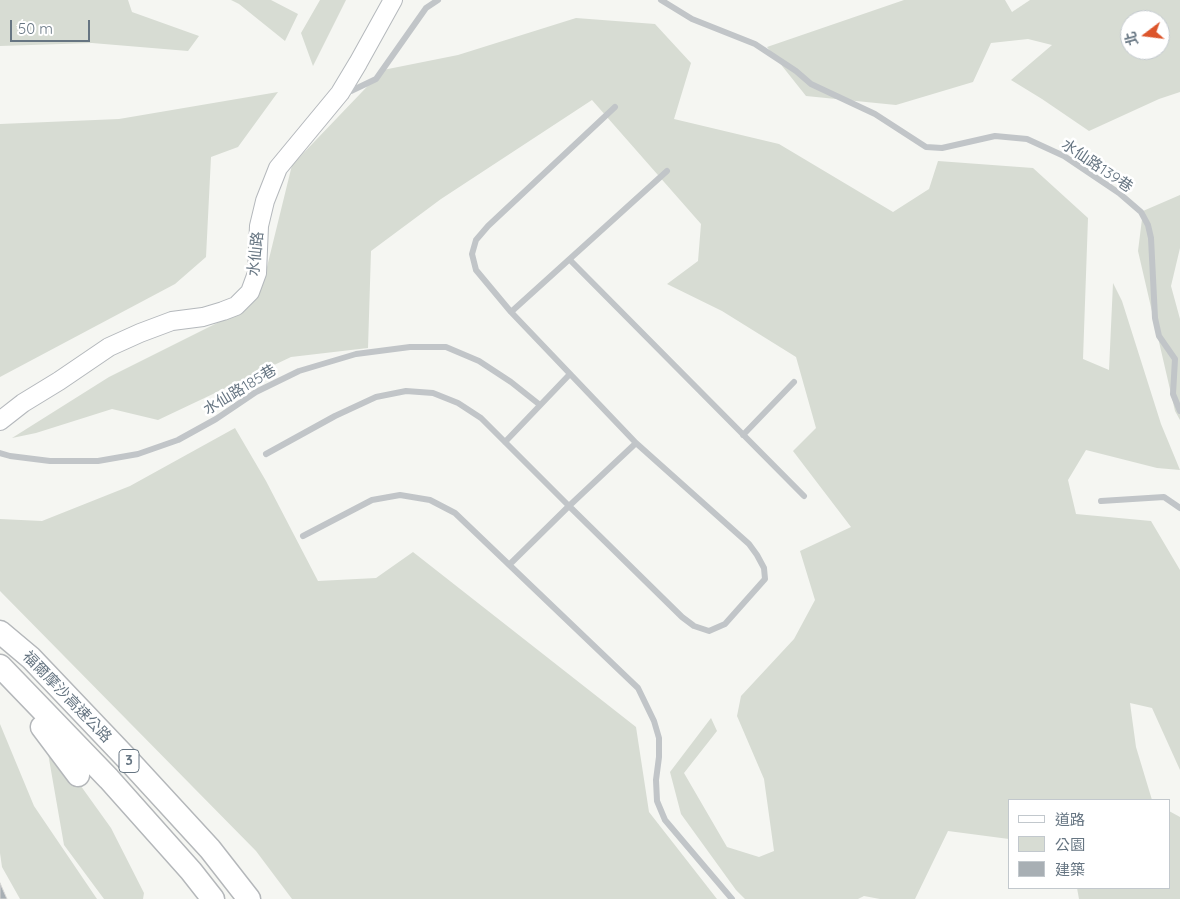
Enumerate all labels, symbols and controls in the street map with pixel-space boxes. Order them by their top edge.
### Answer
scale bar [12,10,92,42]
north arrow [1120,10,1170,60]
text: 50 m [18,19,53,38]
text: 北 [1121,30,1142,48]
street label: 水仙路139巷 [1058,136,1136,196]
street label: 水仙路 [245,231,267,277]
street label: 水仙路185巷 [200,361,280,419]
street label: 福爾摩沙高速公路 [19,648,115,746]
road number: 3 [119,749,139,772]
legend [1008,799,1170,889]
text: 道路 [1055,810,1085,829]
text: 公園 [1055,835,1085,854]
text: 建築 [1055,860,1085,879]

